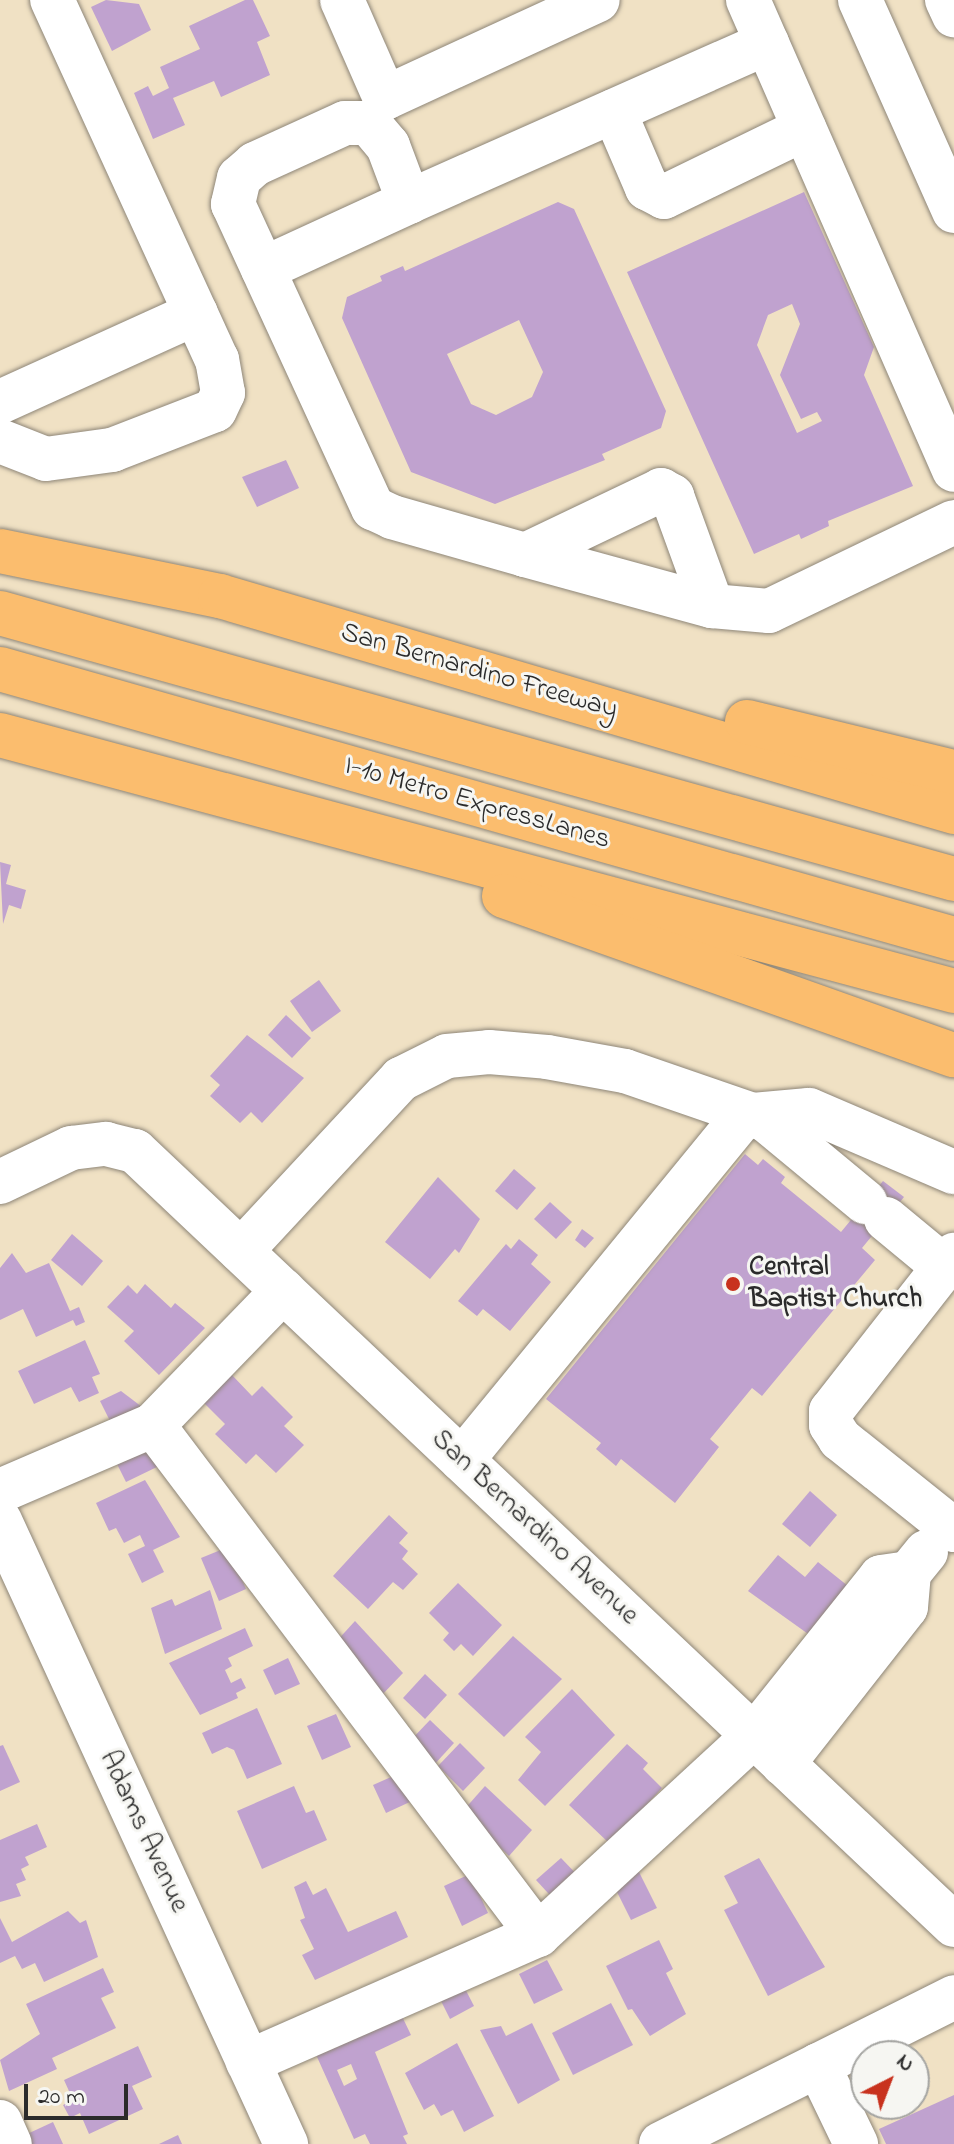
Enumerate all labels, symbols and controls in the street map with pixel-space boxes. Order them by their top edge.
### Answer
street label: San Bernardino Freeway [337,616,621,728]
street label: I-10 Metro ExpressLanes [340,750,614,858]
place label: Central Baptist Church [749,1251,922,1317]
marker: Central Baptist Church [724,1275,742,1293]
street label: San Bernardino Avenue [423,1423,645,1633]
street label: Adams Avenue [91,1746,195,1918]
north arrow [850,2040,930,2120]
text: N [888,2047,921,2081]
scale bar [28,2068,132,2118]
text: 20 m [38,2080,85,2115]

